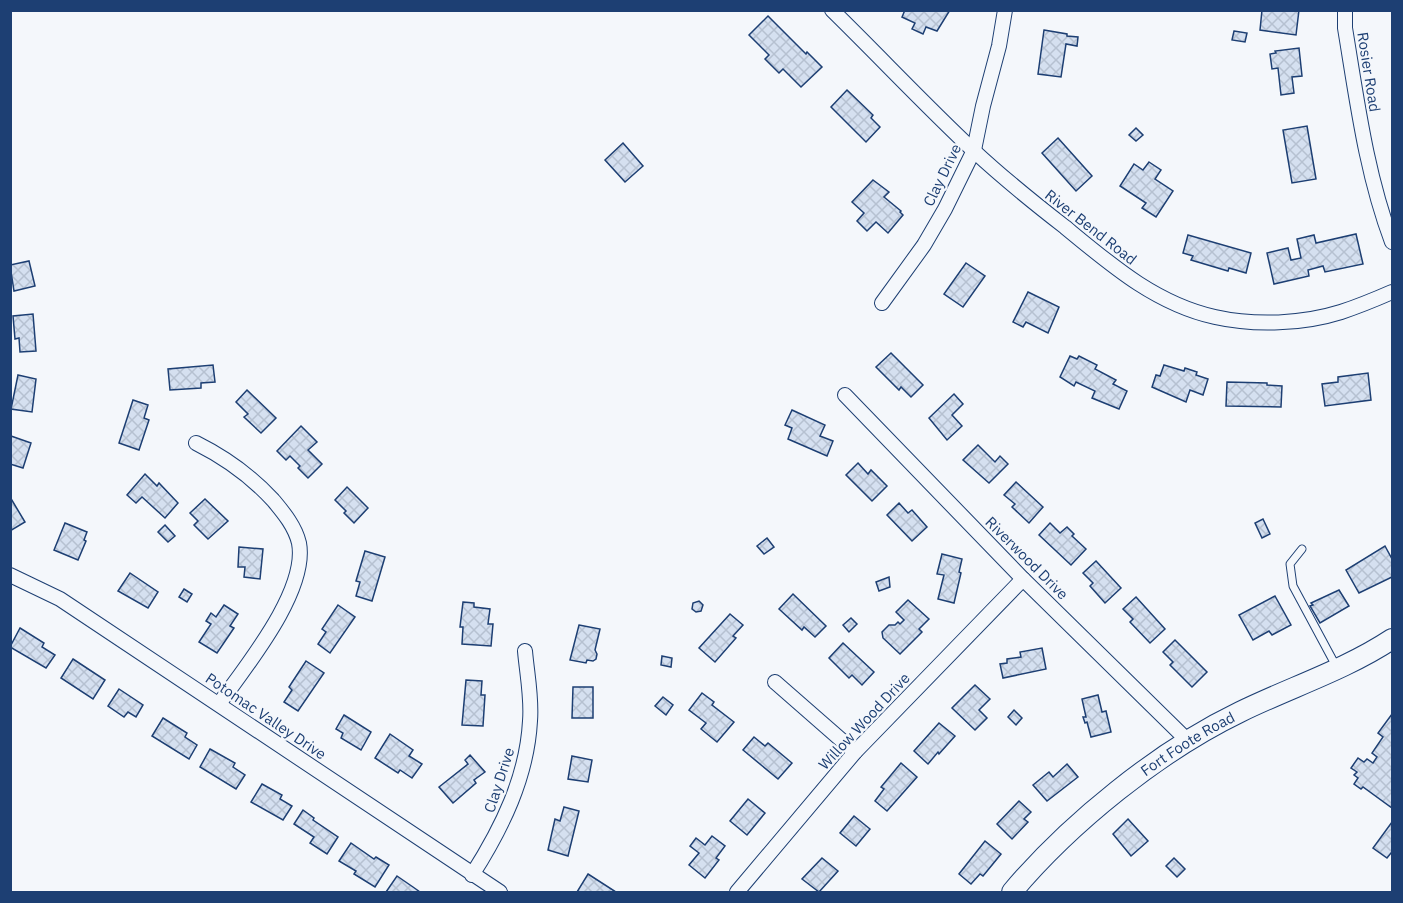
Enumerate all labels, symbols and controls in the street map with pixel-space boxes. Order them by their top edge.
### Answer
street label: Rosier Road [1353,31,1385,113]
street label: Clay Drive [919,141,965,209]
street label: River Bend Road [1041,185,1141,269]
street label: Riverwood Drive [981,512,1073,604]
street label: Potomac Valley Drive [202,668,330,764]
street label: Willow Wood Drive [814,669,914,773]
street label: Fort Foote Road [1136,707,1238,780]
street label: Clay Drive [480,745,518,815]

